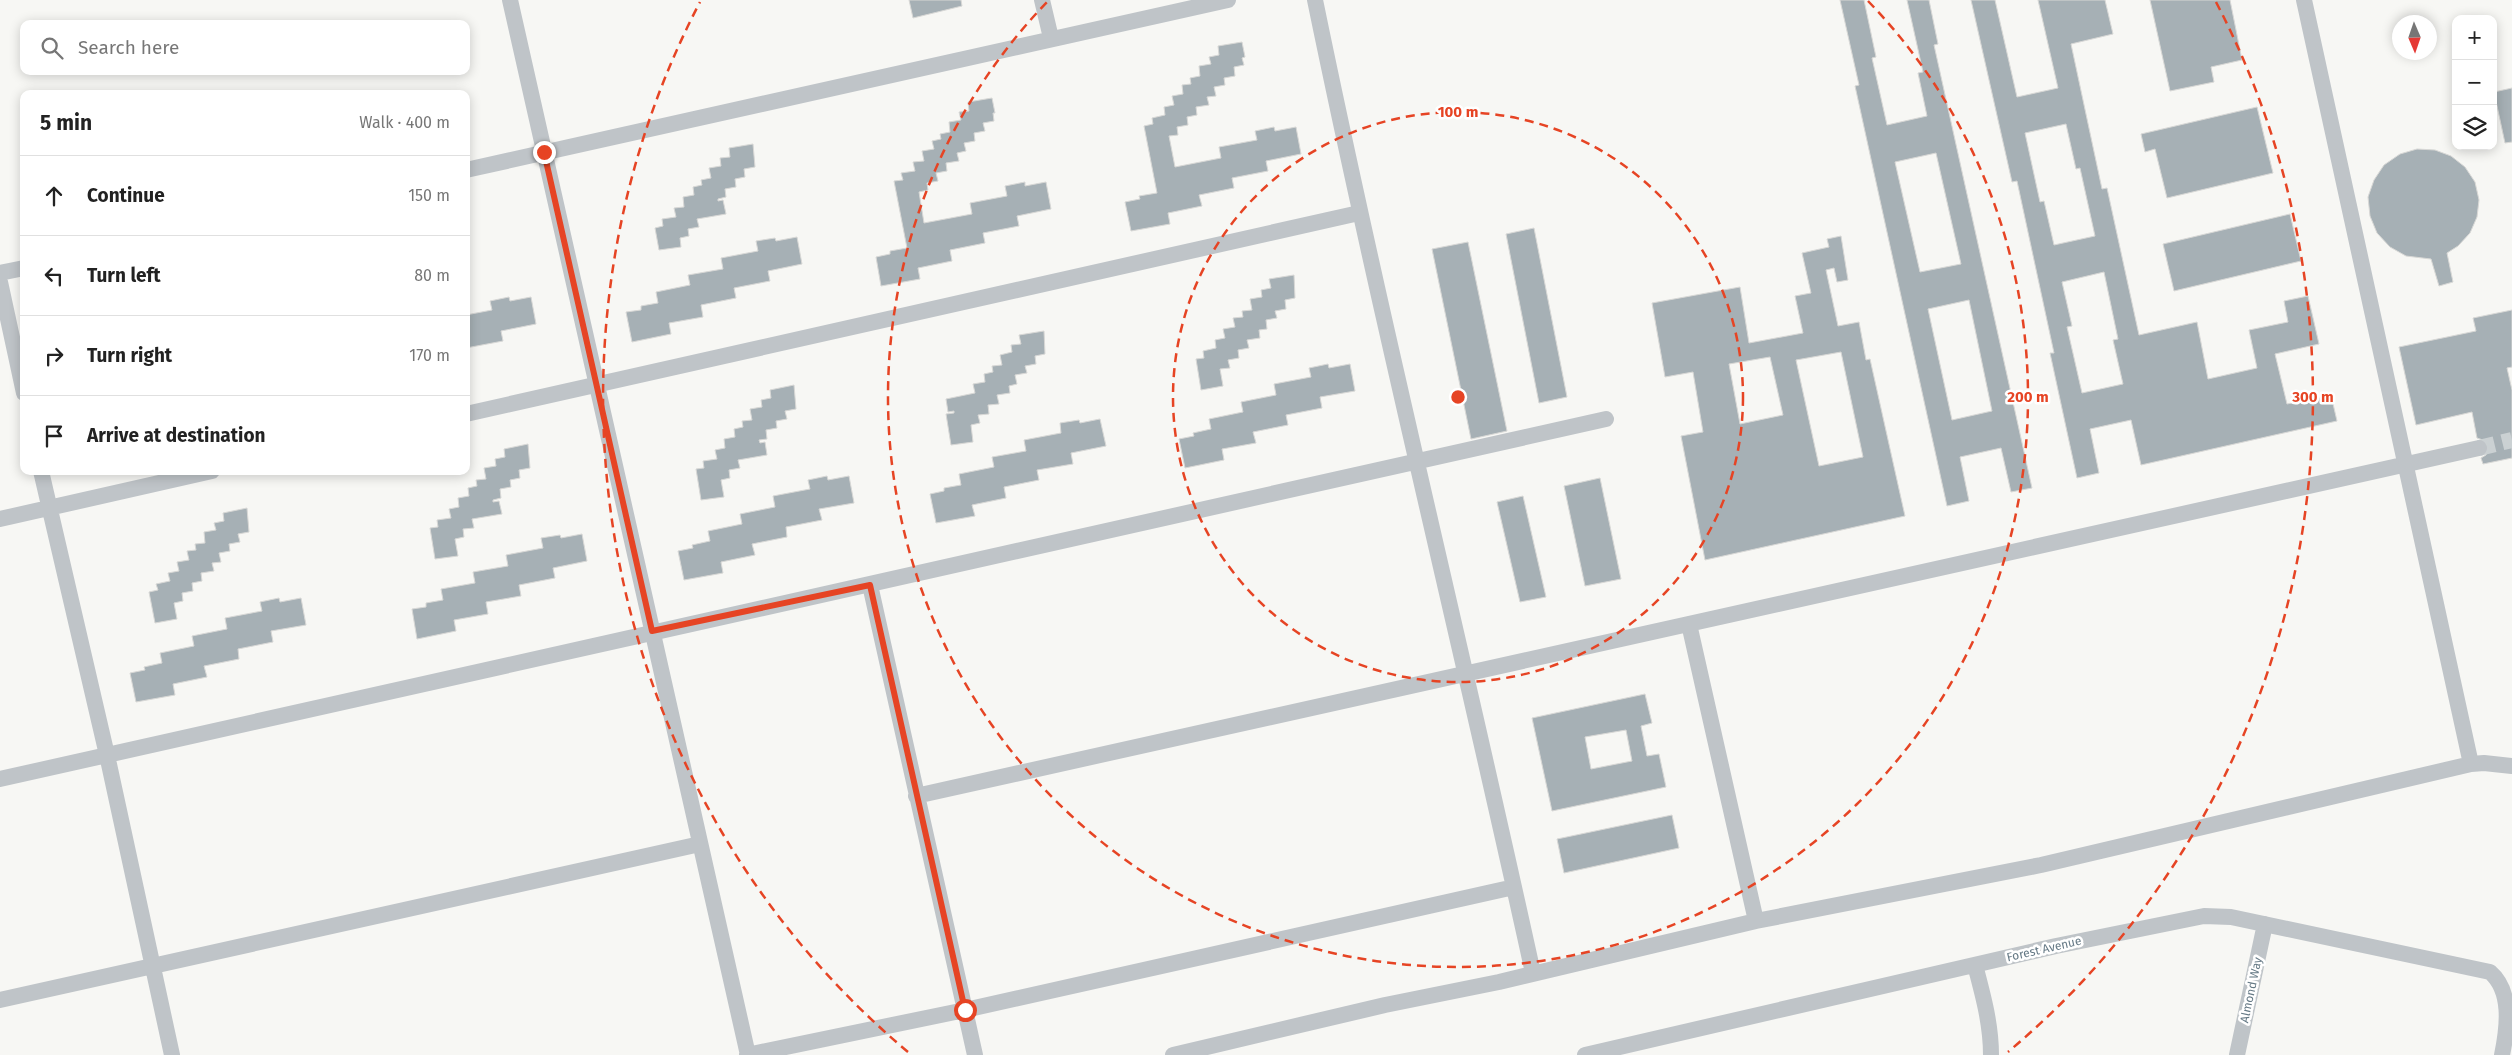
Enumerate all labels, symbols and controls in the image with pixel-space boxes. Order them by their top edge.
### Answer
north arrow [2392,15,2437,60]
map controls [2452,15,2497,150]
button: + [2452,15,2497,60]
search box [20,20,470,75]
icon: search [38,34,66,62]
text: Search here [78,36,179,59]
button: − [2452,60,2497,105]
text: 100 m [1438,103,1478,121]
button: layers [2452,105,2497,150]
text: 5 min [40,110,92,136]
text: Walk · 400 m [359,113,450,132]
route end [533,141,556,164]
icon: ahead [40,182,68,210]
text: Continue [87,184,165,207]
text: 150 m [408,186,450,205]
icon: left [40,262,68,290]
text: Turn left [87,264,161,287]
text: 80 m [414,266,450,285]
icon: right [40,342,68,370]
text: Turn right [87,344,172,367]
text: 170 m [409,346,450,365]
centre of rings [1449,388,1467,406]
text: 200 m [2007,388,2049,406]
text: 300 m [2291,388,2334,406]
icon: arrive [40,422,68,450]
text: Arrive at destination [87,424,266,447]
street label: Forest Avenue [2005,934,2083,964]
street label: Almond Way [2237,956,2265,1024]
route start [954,999,977,1022]

